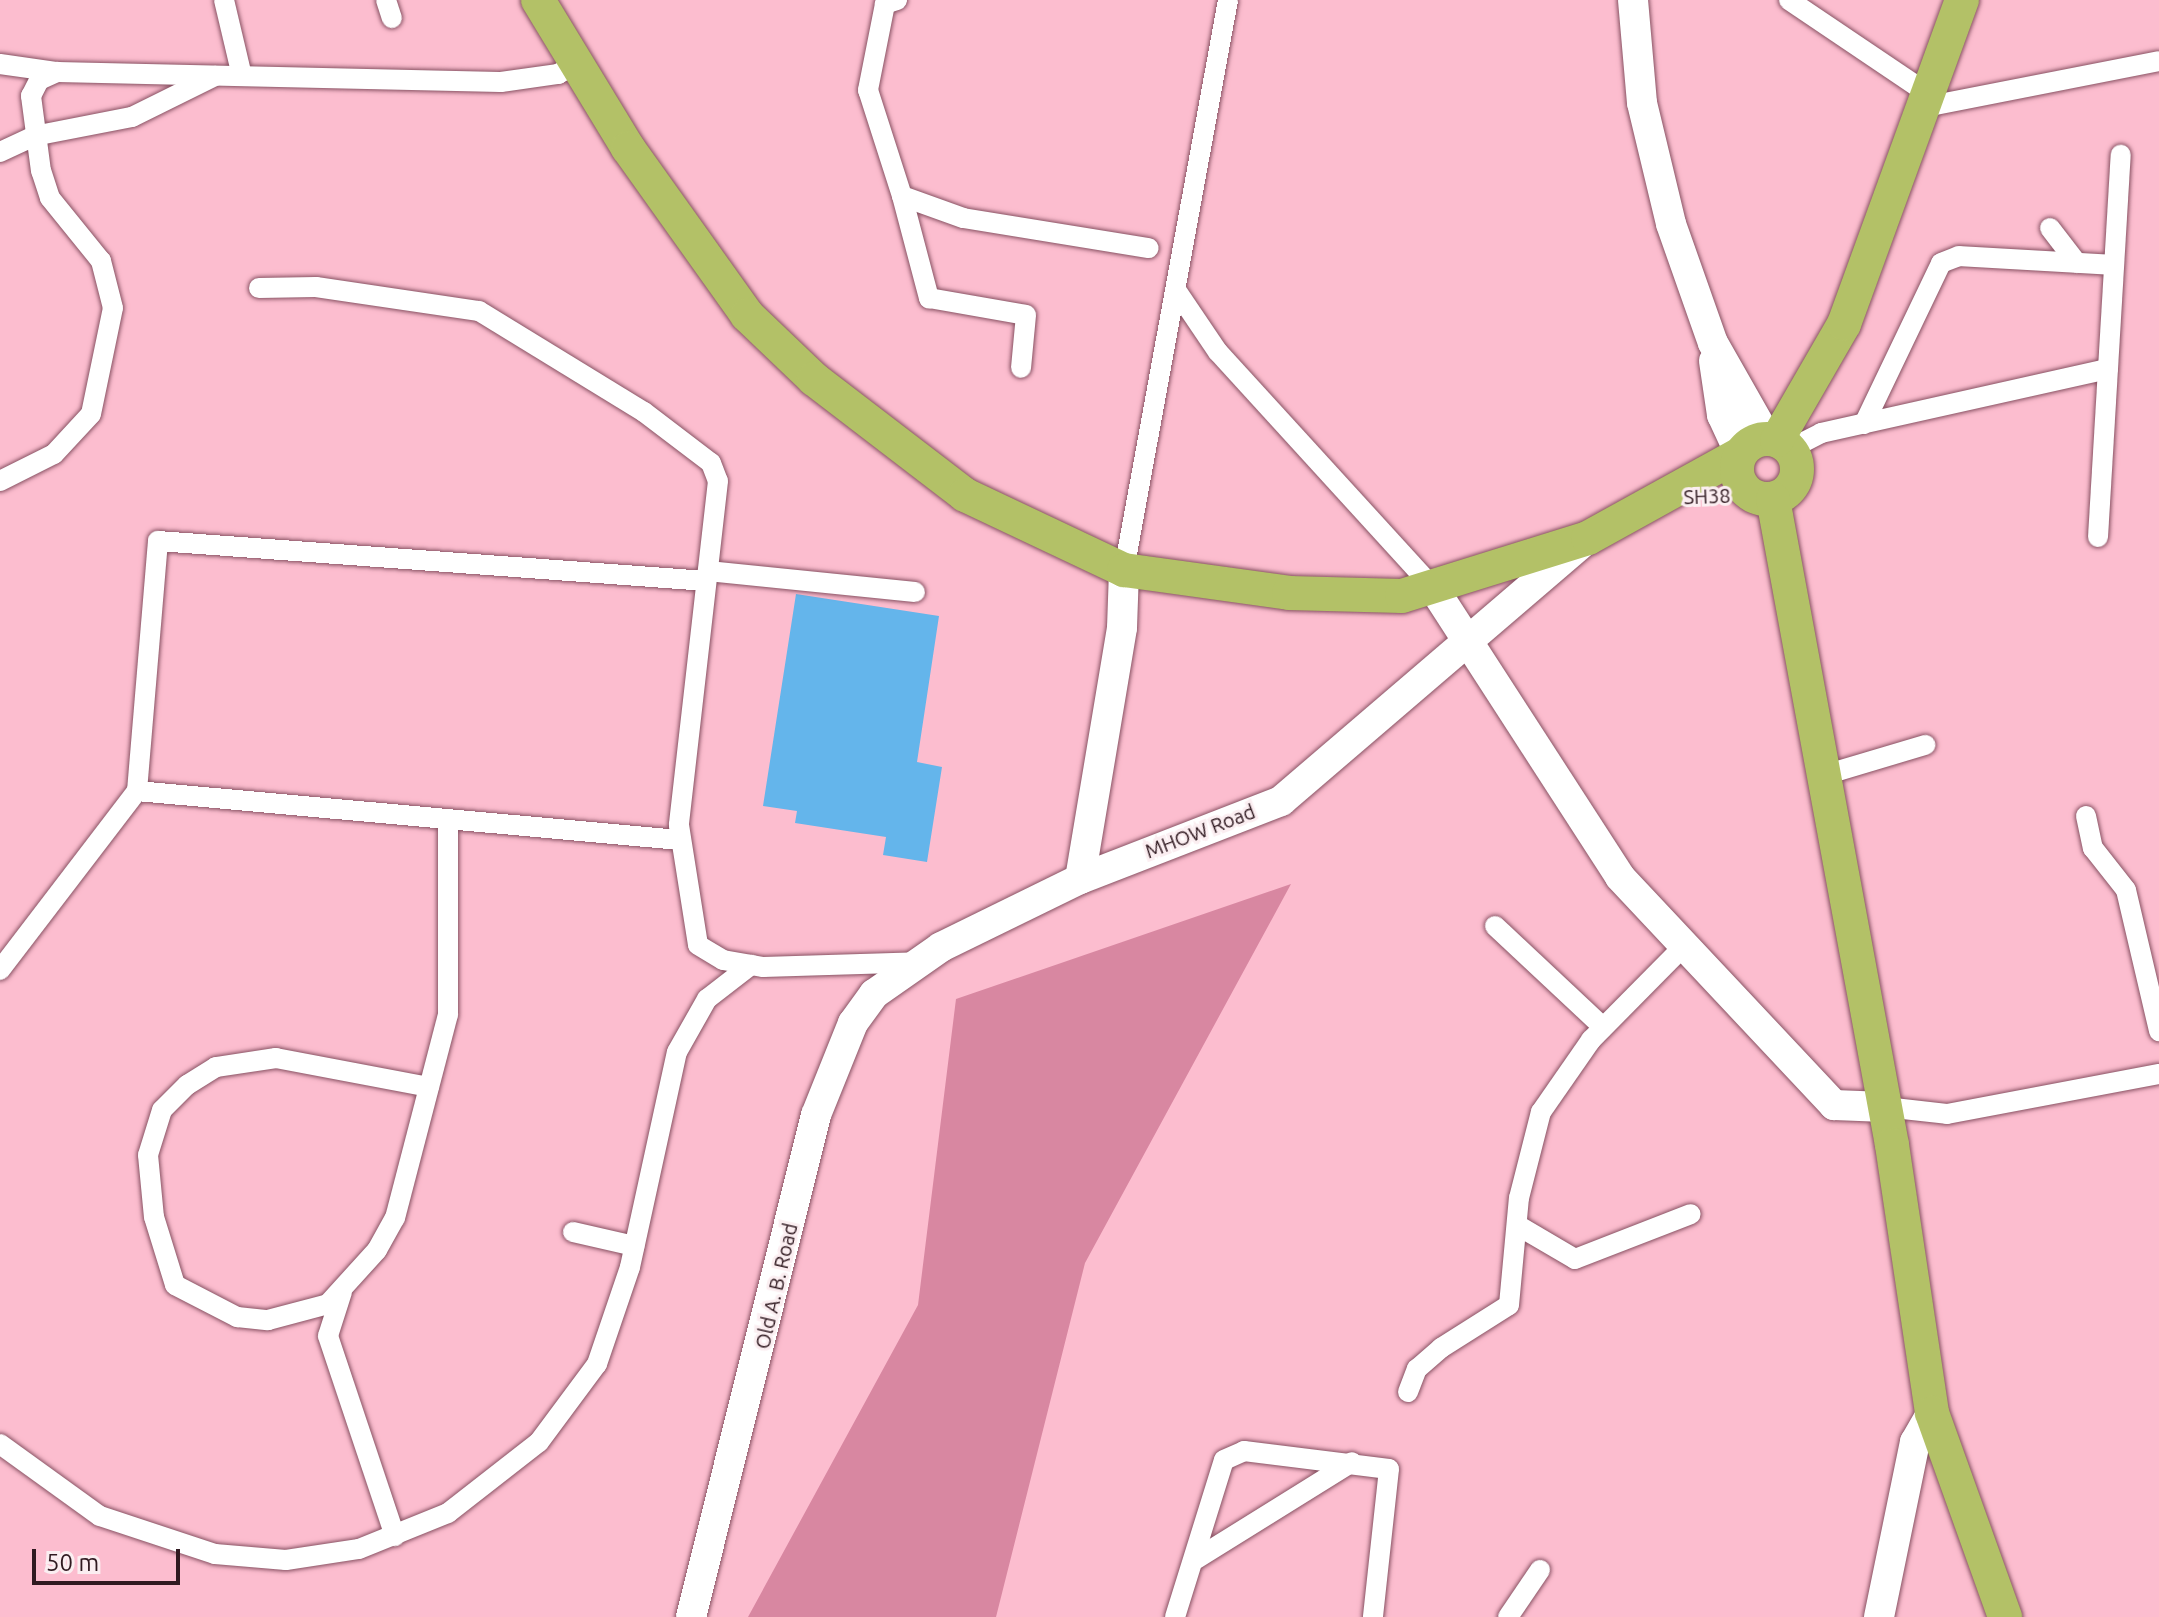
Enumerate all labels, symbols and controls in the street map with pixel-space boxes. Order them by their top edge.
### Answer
street label: SH38 [1683,483,1731,509]
street label: MHOW Road [1142,799,1258,863]
street label: Old A. B. Road [750,1221,802,1351]
scale bar [36,1533,184,1583]
text: 50 m [46,1549,99,1576]

